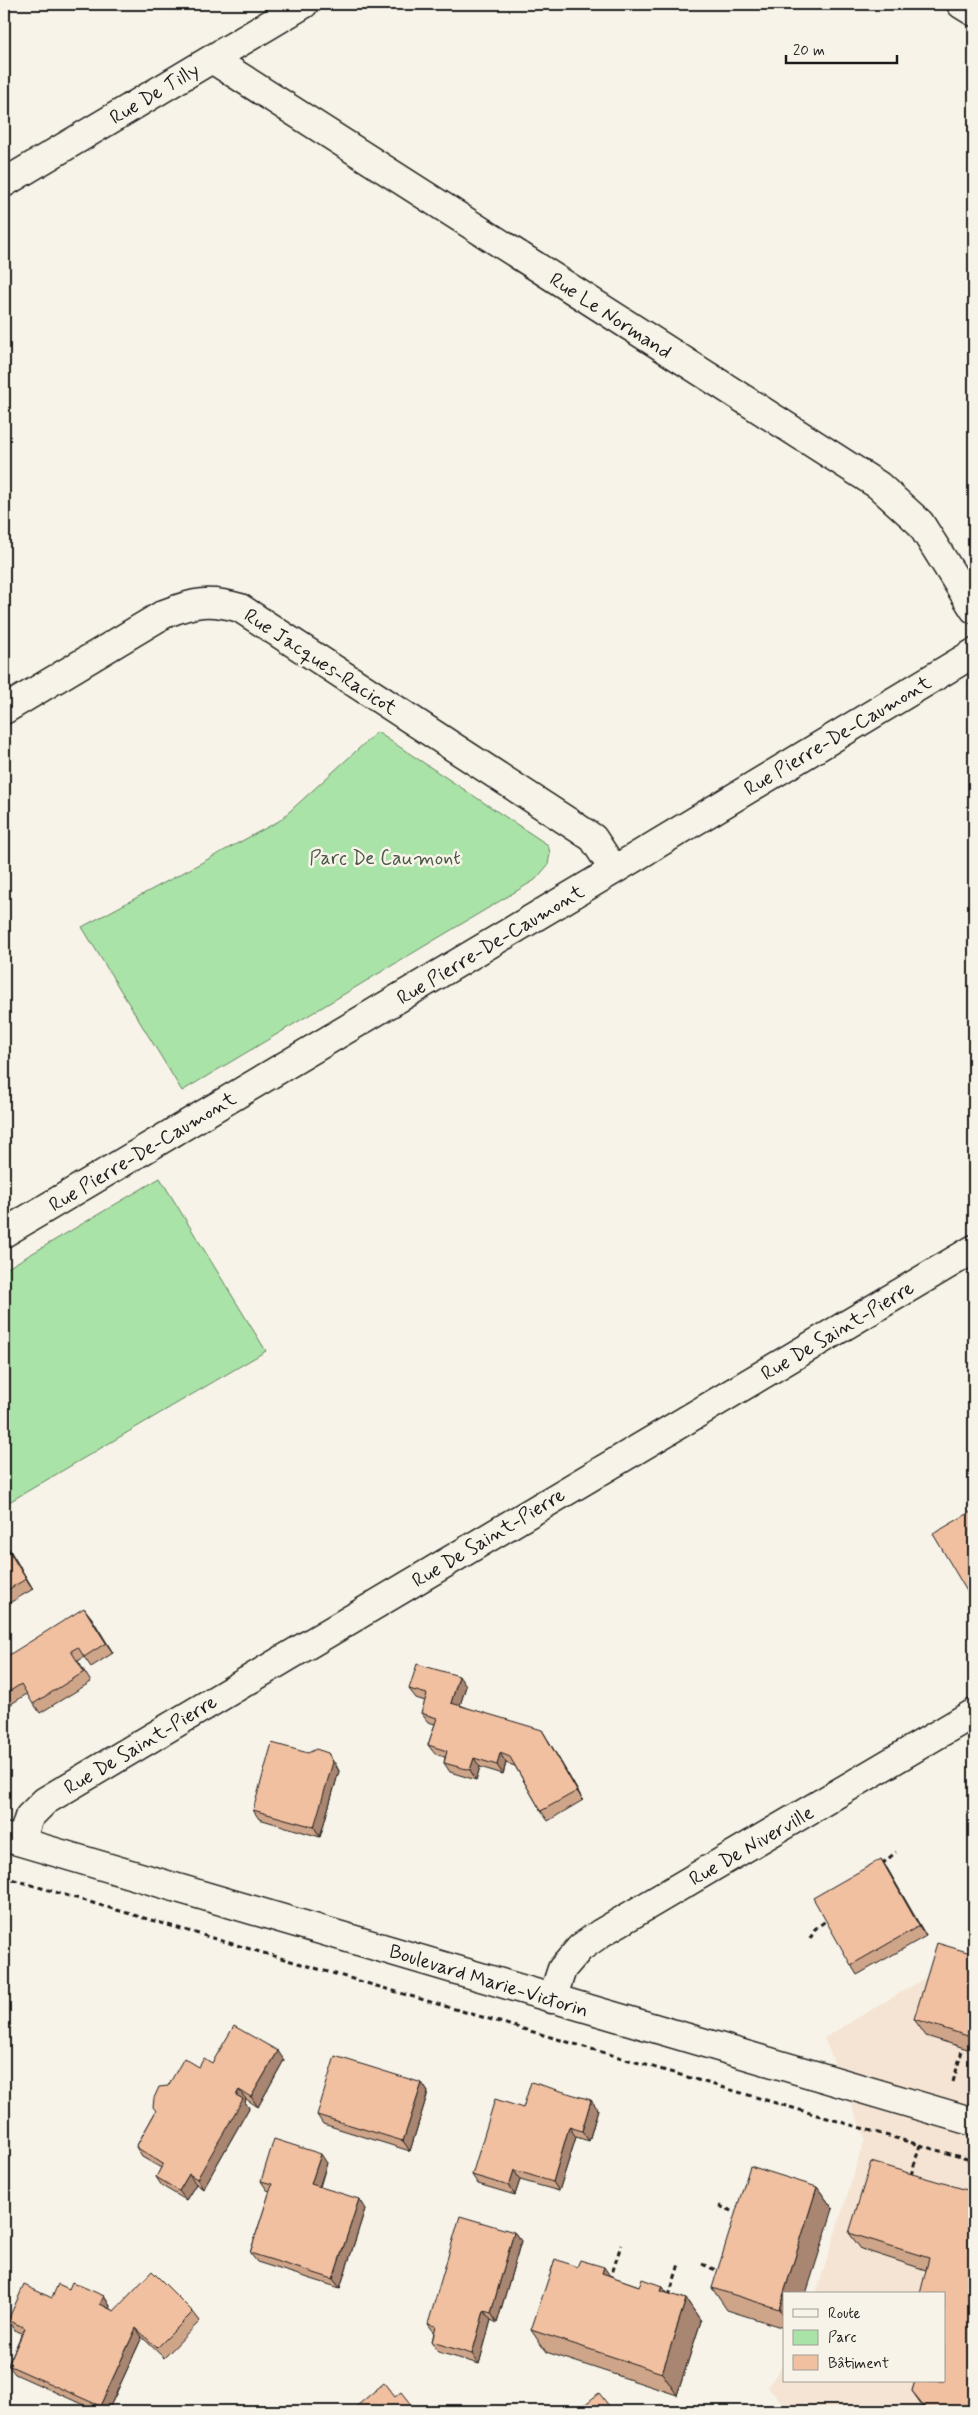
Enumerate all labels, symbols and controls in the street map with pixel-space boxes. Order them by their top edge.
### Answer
scale bar [786,32,897,64]
text: 20 m [793,41,825,61]
street label: Rue De Tilly [105,57,205,132]
street label: Rue Le Normand [544,267,676,366]
street label: Rue Jacques-Racicot [238,603,402,722]
street label: Rue Pierre-De-Caumont [739,669,937,803]
park label: Parc De Caumont [309,845,461,872]
street label: Rue Pierre-De-Caumont [392,878,590,1012]
street label: Rue Pierre-De-Caumont [44,1085,242,1219]
street label: Rue De Saint-Pierre [756,1275,919,1388]
street label: Rue De Saint-Pierre [407,1482,570,1595]
street label: Rue De Saint-Pierre [59,1689,222,1802]
street label: Rue De Niverville [684,1800,819,1893]
street label: Boulevard Marie-Victorin [386,1938,592,2025]
legend [783,2292,946,2382]
text: Route [828,2304,861,2324]
text: Parc [828,2328,856,2348]
text: Bâtiment [828,2354,889,2374]

